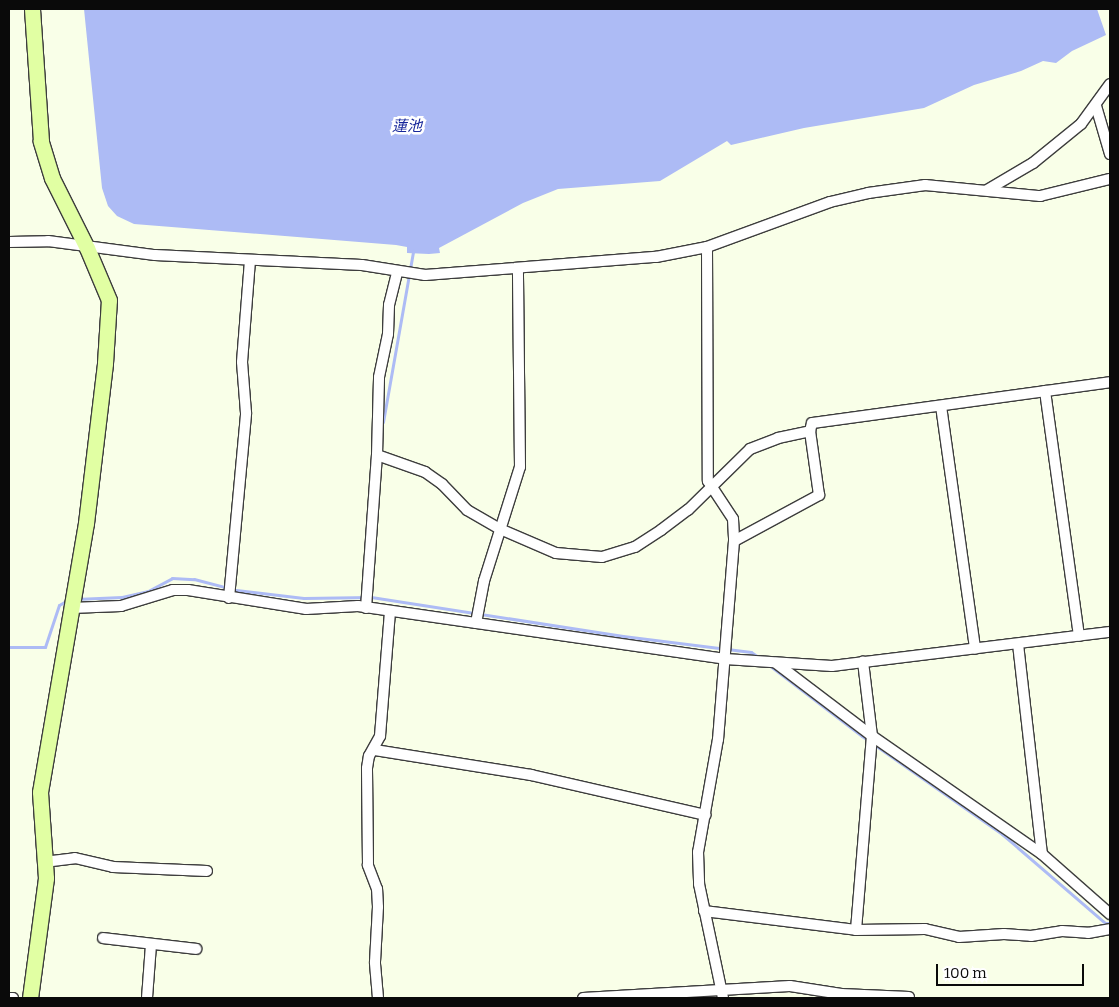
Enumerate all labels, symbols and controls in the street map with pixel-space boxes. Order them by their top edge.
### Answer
water label: 蓮池 [392,118,422,136]
scale bar [939,954,1086,986]
text: 100 m [944,964,987,982]

